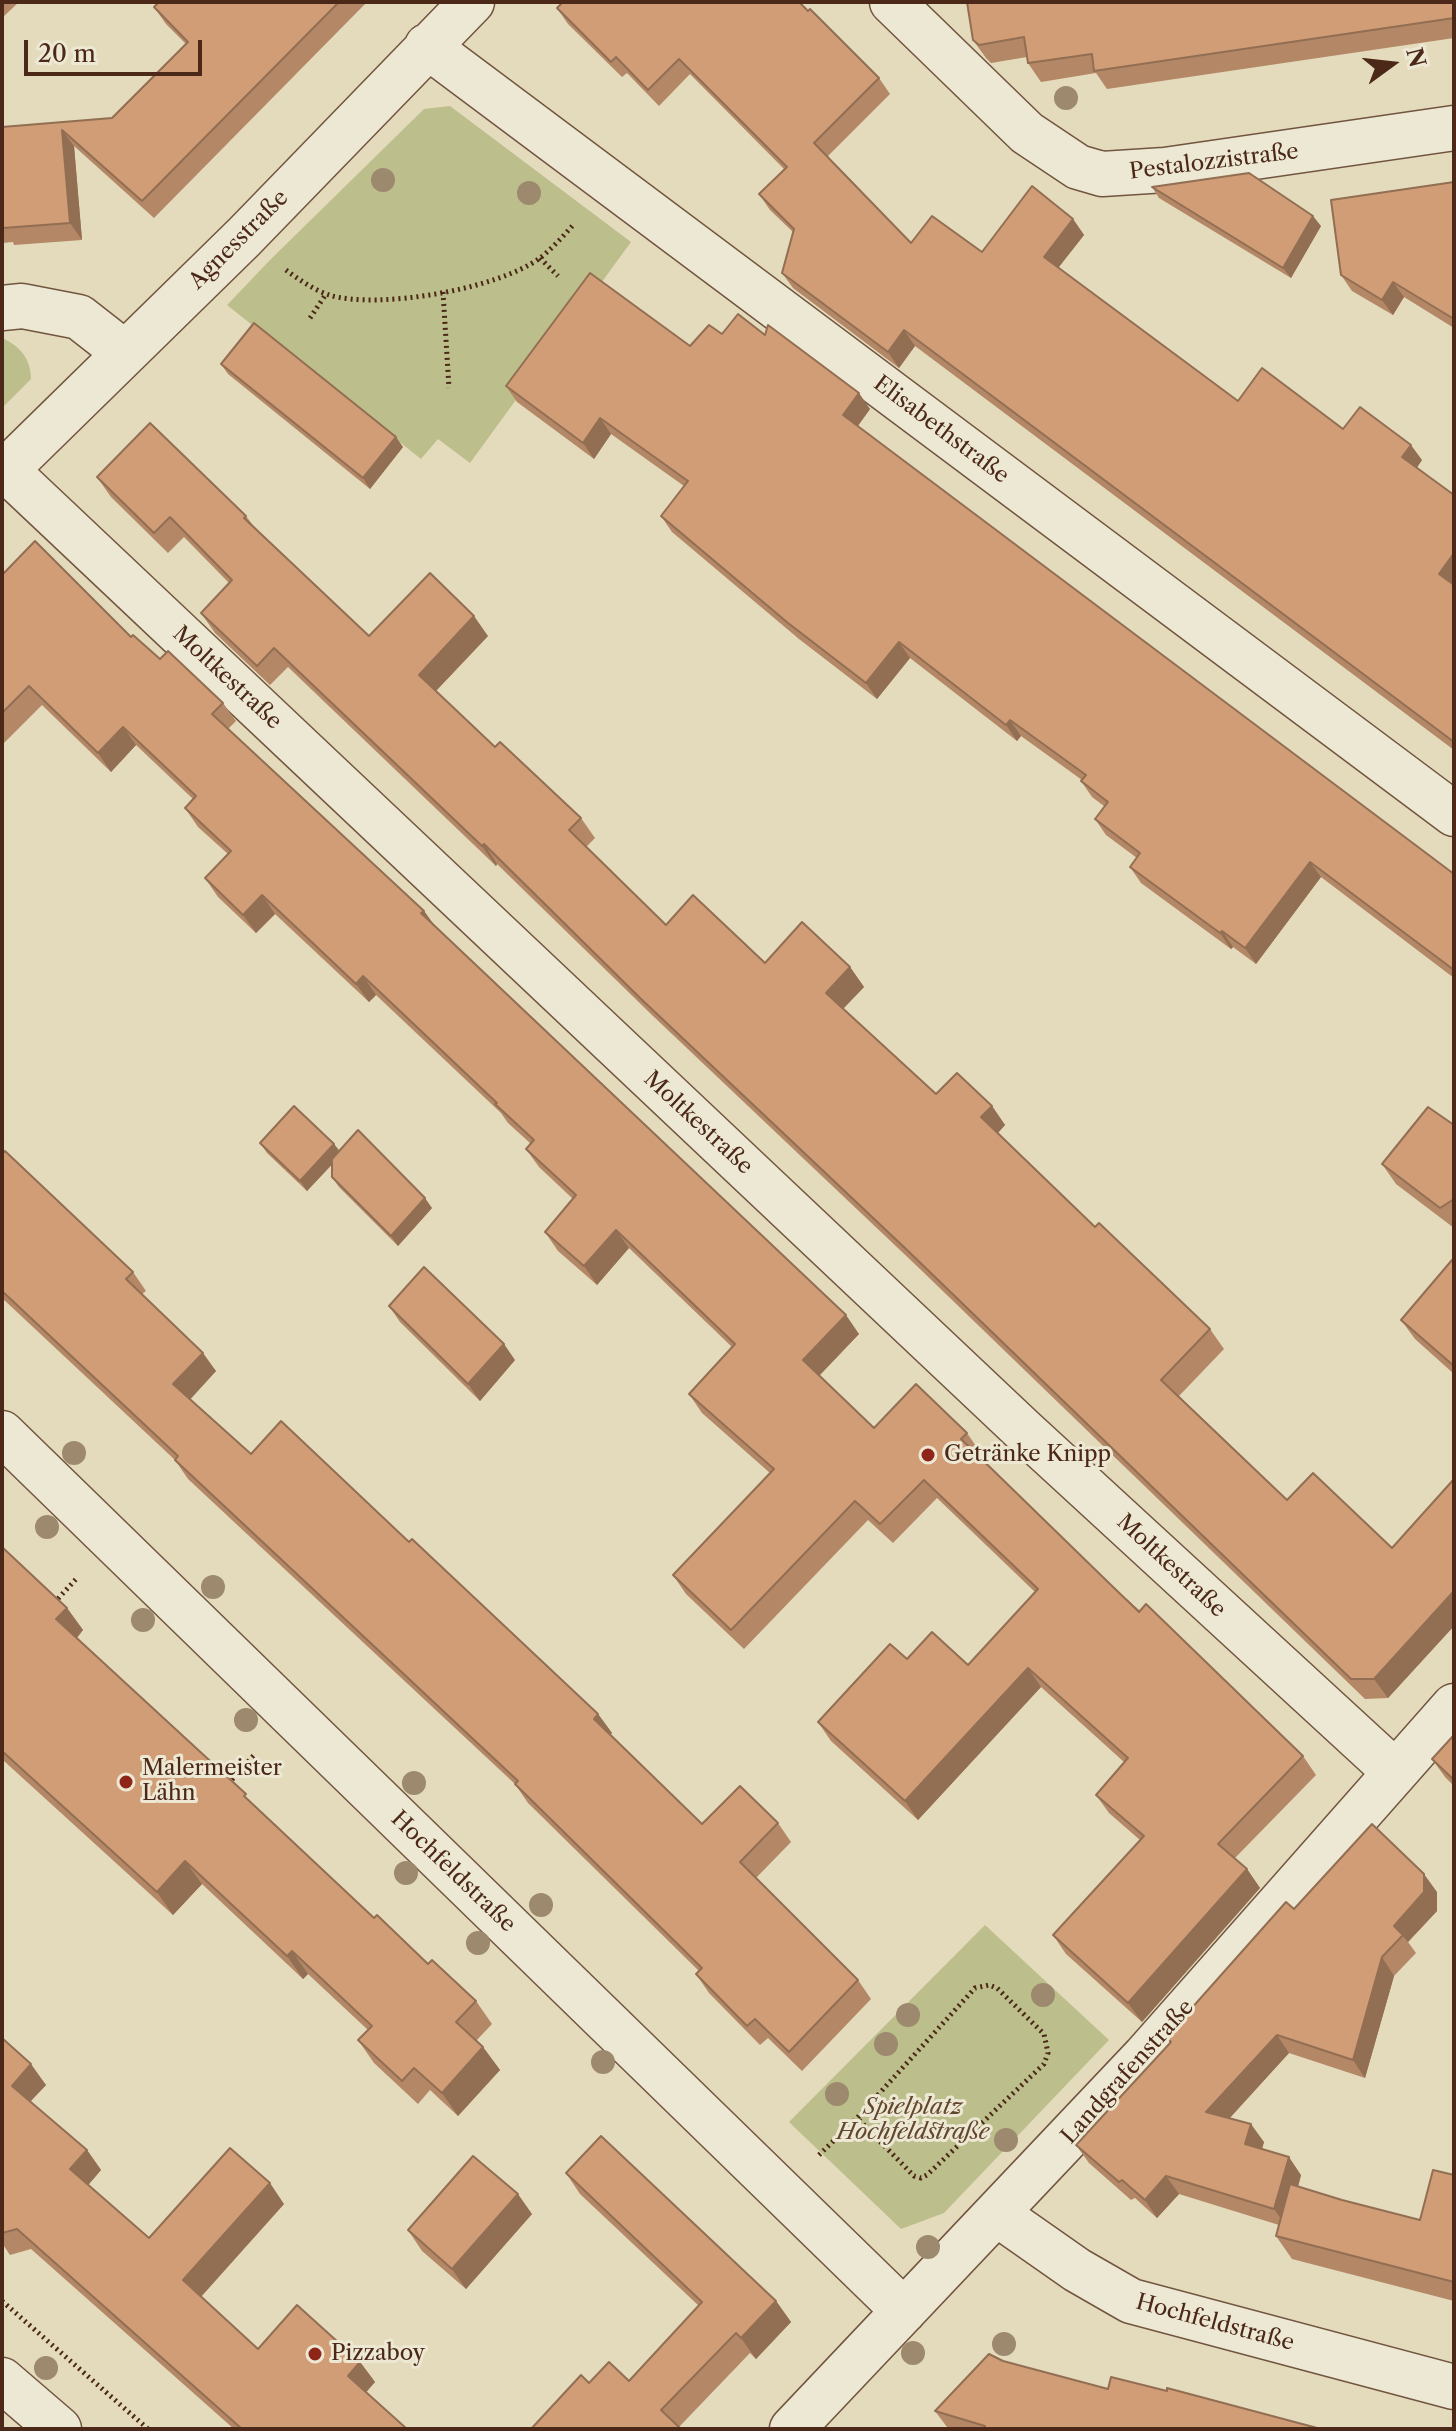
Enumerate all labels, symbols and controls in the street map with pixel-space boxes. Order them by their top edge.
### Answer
scale bar [28,24,206,74]
north arrow [1352,24,1432,104]
text: 20 m [38,39,96,68]
text: N [1400,45,1431,70]
street label: Pestalozzistraße [1128,139,1300,185]
street label: Agnesstraße [184,185,294,295]
street label: Elisabethstraße [868,371,1014,489]
street label: Moltkestraße [167,621,287,735]
street label: Moltkestraße [638,1066,758,1180]
place label: Getränke Knipp [944,1442,1111,1468]
marker: Getränke Knipp [919,1446,937,1464]
street label: Moltkestraße [1111,1509,1231,1623]
place label: Malermeister Lähn [142,1756,282,1808]
marker: Malermeister Lähn [117,1773,135,1791]
street label: Hochfeldstraße [385,1806,521,1938]
street label: Landgrafenstraße [1056,1994,1200,2150]
park label: Spielplatz Hochfeldstraße [837,2095,989,2146]
street label: Hochfeldstraße [1133,2289,1297,2357]
place label: Pizzaboy [331,2341,425,2367]
marker: Pizzaboy [306,2345,324,2363]

